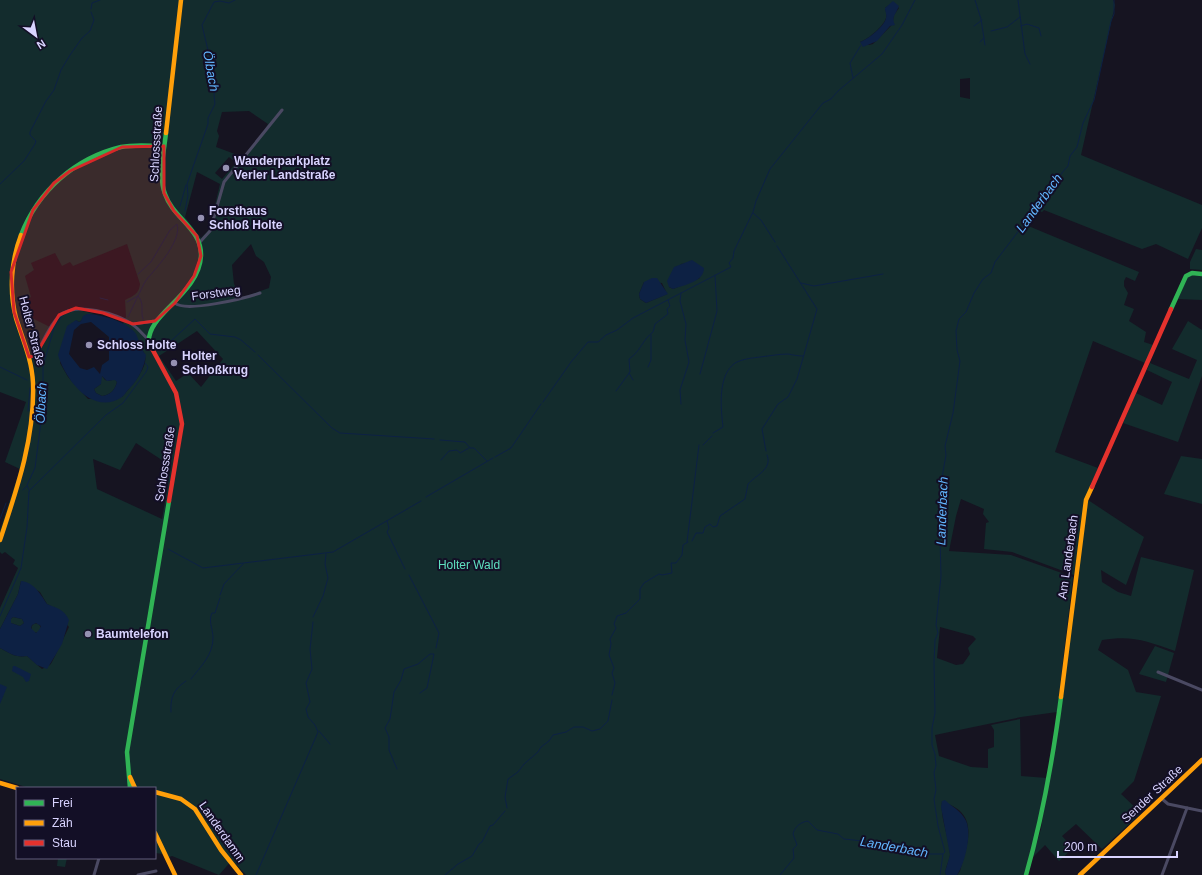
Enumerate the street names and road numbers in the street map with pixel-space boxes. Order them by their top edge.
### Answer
street label: Schlossstraße [147,105,165,182]
street label: Forstweg [191,283,241,303]
street label: Holter Straße [16,295,48,368]
street label: Schlossstraße [152,425,178,503]
street label: Am Landerbach [1055,514,1081,600]
street label: Sender Straße [1119,762,1186,826]
street label: Landerdamm [196,799,248,865]

